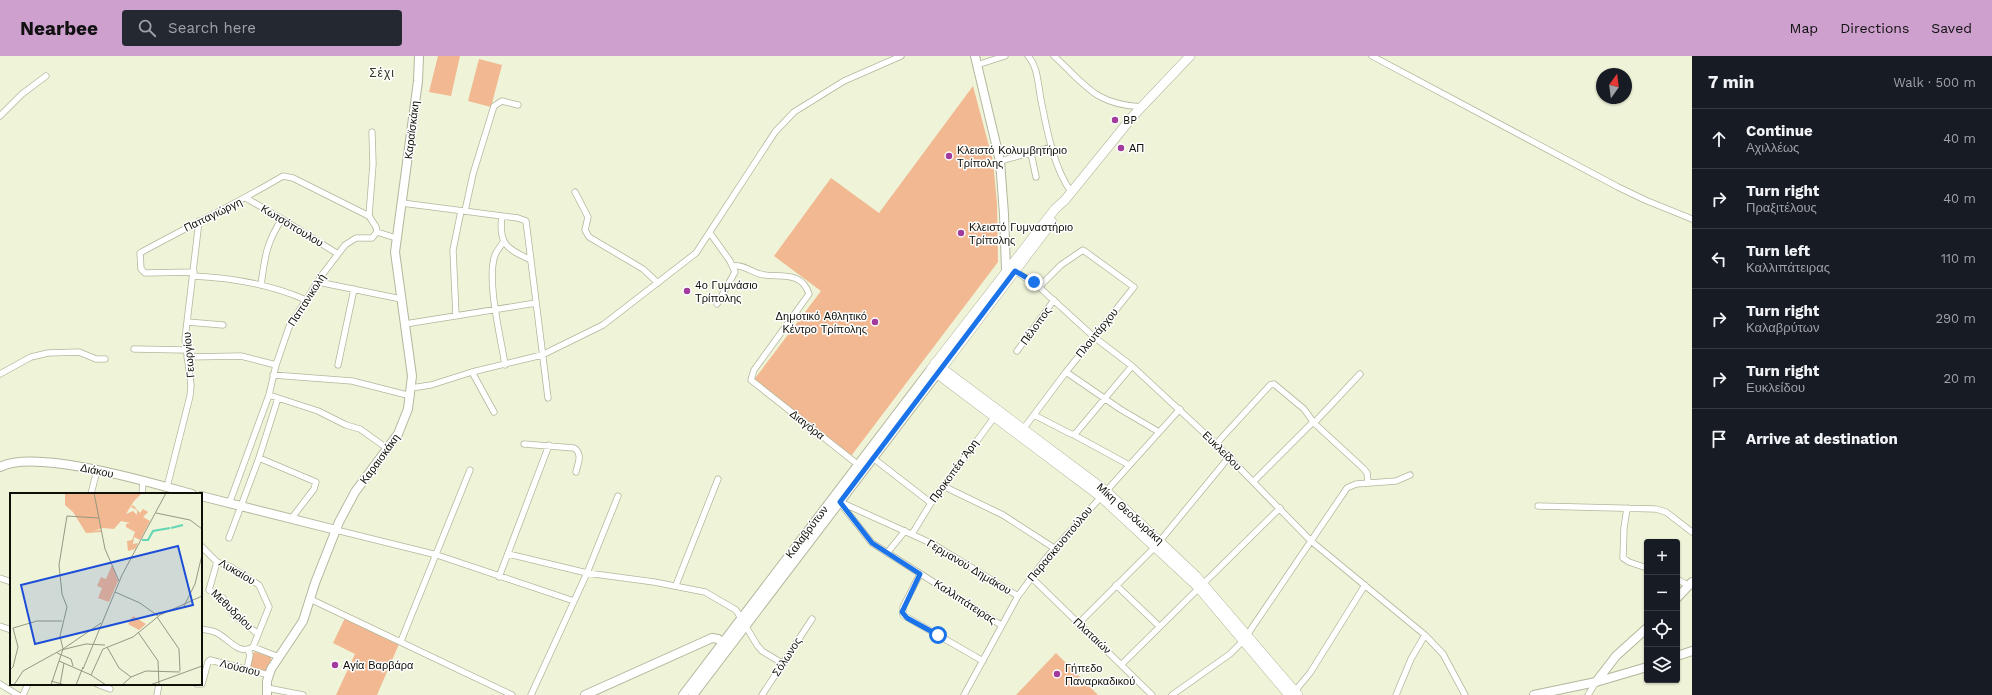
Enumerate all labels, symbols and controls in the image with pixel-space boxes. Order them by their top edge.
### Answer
search box [122,10,402,46]
text: Nearbee [20,17,98,40]
icon: search [136,17,158,39]
text: Search here [168,19,256,37]
text: Map [1790,20,1818,36]
text: Directions [1840,20,1909,36]
text: Saved [1931,20,1972,36]
district label: Σέχι [369,66,395,80]
north arrow [1596,68,1632,104]
text: 7 min [1708,72,1754,92]
text: Walk · 500 m [1893,75,1976,90]
street label: Καραϊσκάκη [402,100,422,160]
place label: BP [1123,114,1137,127]
marker: BP [1110,115,1120,125]
text: Continue [1746,122,1813,140]
icon: ahead [1708,128,1730,150]
text: 40 m [1943,131,1976,146]
text: Αχιλλέως [1746,140,1799,155]
place label: ΑΠ [1129,142,1144,155]
marker: ΑΠ [1116,143,1126,153]
place label: Κλειστό Κολυμβητήριο Τρίπολης [957,144,1067,170]
marker: Κλειστό Κολυμβητήριο Τρίπολης [944,151,954,161]
text: Turn right [1746,182,1819,200]
icon: right [1708,188,1730,210]
text: 40 m [1943,191,1976,206]
street label: Παπαγιώργη [182,195,244,235]
text: Πραξιτέλους [1746,200,1817,215]
street label: Κωτσόπουλου [258,202,326,250]
place label: Κλειστό Γυμναστήριο Τρίπολης [969,221,1073,247]
marker: Κλειστό Γυμναστήριο Τρίπολης [956,228,966,238]
text: Turn left [1746,242,1810,260]
icon: left [1708,248,1730,270]
text: 110 m [1941,251,1976,266]
text: Καλλιπάτειρας [1746,260,1830,275]
street label: Παπανικολή [285,271,329,329]
route end [1025,273,1043,291]
place label: 4ο Γυμνάσιο Τρίπολης [695,279,758,305]
marker: 4ο Γυμνάσιο Τρίπολης [682,286,692,296]
text: Turn right [1746,302,1819,320]
street label: Πέλοπος [1018,304,1054,348]
street label: Πλουτάρχου [1073,306,1121,360]
icon: right [1708,308,1730,330]
place label: Δημοτικό Αθλητικό Κέντρο Τρίπολης [776,310,867,336]
text: 290 m [1935,311,1976,326]
marker: Δημοτικό Αθλητικό Κέντρο Τρίπολης [870,317,880,327]
text: Καλαβρύτων [1746,320,1819,335]
street label: Γεωργίου [181,332,197,378]
text: Turn right [1746,362,1819,380]
icon: right [1708,368,1730,390]
text: 20 m [1944,371,1976,386]
text: Ευκλείδου [1746,380,1805,395]
street label: Διαγόρα [787,407,827,443]
icon: arrive [1708,428,1730,450]
street label: Ευκλείδου [1200,429,1244,473]
text: Arrive at destination [1746,430,1898,448]
street label: Καραισκάκη [357,431,403,487]
street label: Προκοπέα Άρη [927,437,981,505]
street label: Διάκου [79,461,115,481]
street label: Μίκη Θεοδωράκη [1094,481,1166,547]
inset map [10,493,202,685]
street label: Καλαβρύτων [783,503,831,561]
street label: Παρασκευοπούλου [1025,504,1095,584]
street label: Γερμανού Δημάκου [925,537,1013,597]
map controls [1644,539,1680,683]
button: + [1644,539,1680,575]
street label: Λυκαίου [217,556,257,588]
button: − [1644,575,1680,611]
street label: Καλλιπάτειρας [932,577,998,627]
street label: Μεθυδρίου [208,587,256,633]
button: locate [1644,611,1680,647]
street label: Πλαταιών [1070,615,1114,657]
route start [929,626,947,644]
street label: Σόλωνος [770,635,804,679]
button: layers [1644,647,1680,683]
street label: Λούσιου [219,657,261,679]
place label: Αγία Βαρβάρα [343,659,414,672]
marker: Αγία Βαρβάρα [330,660,340,670]
place label: Γήπεδο Παναρκαδικού [1065,662,1135,688]
marker: Γήπεδο Παναρκαδικού [1052,669,1062,679]

